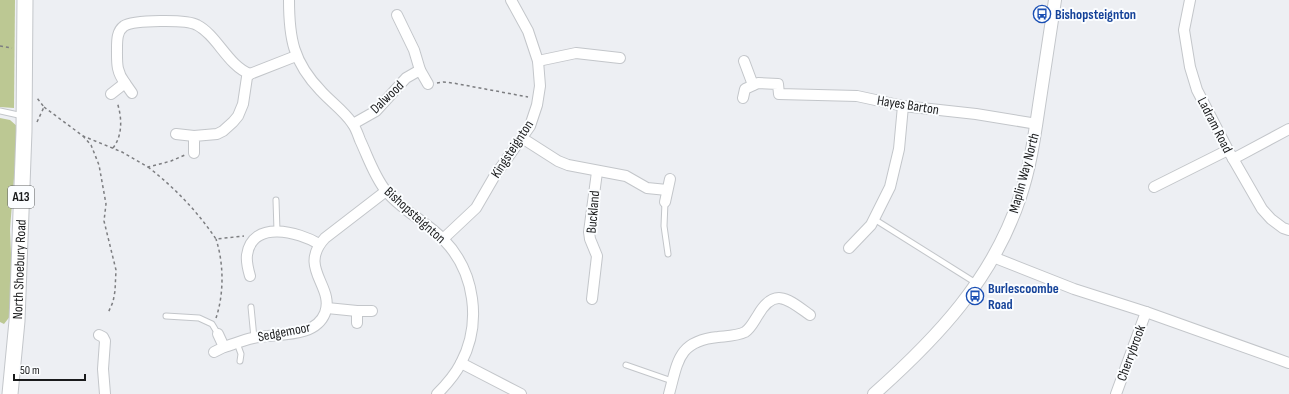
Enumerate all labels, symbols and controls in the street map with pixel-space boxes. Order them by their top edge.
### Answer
bus stop icon: Bishopsteignton [1032,4,1052,24]
place label: Bishopsteignton [1055,6,1136,23]
street label: Dalwood [367,77,407,117]
street label: Hayes Barton [876,92,940,118]
street label: Ladram Road [1194,94,1236,156]
street label: Kingsteignton [487,117,537,181]
street label: Maplin Way North [1005,131,1043,215]
street label: Bishopsteignton [381,183,449,247]
road number: A13 [8,186,34,208]
street label: Buckland [583,190,603,234]
street label: North Shoebury Road [9,219,29,320]
place label: Burlescoombe Road [988,280,1059,313]
bus stop icon: Burlescoombe Road [965,286,985,306]
street label: Sedgemoor [256,319,312,345]
street label: Cherrybrook [1113,322,1149,383]
scale bar [14,356,85,382]
text: 50 m [20,363,40,378]

